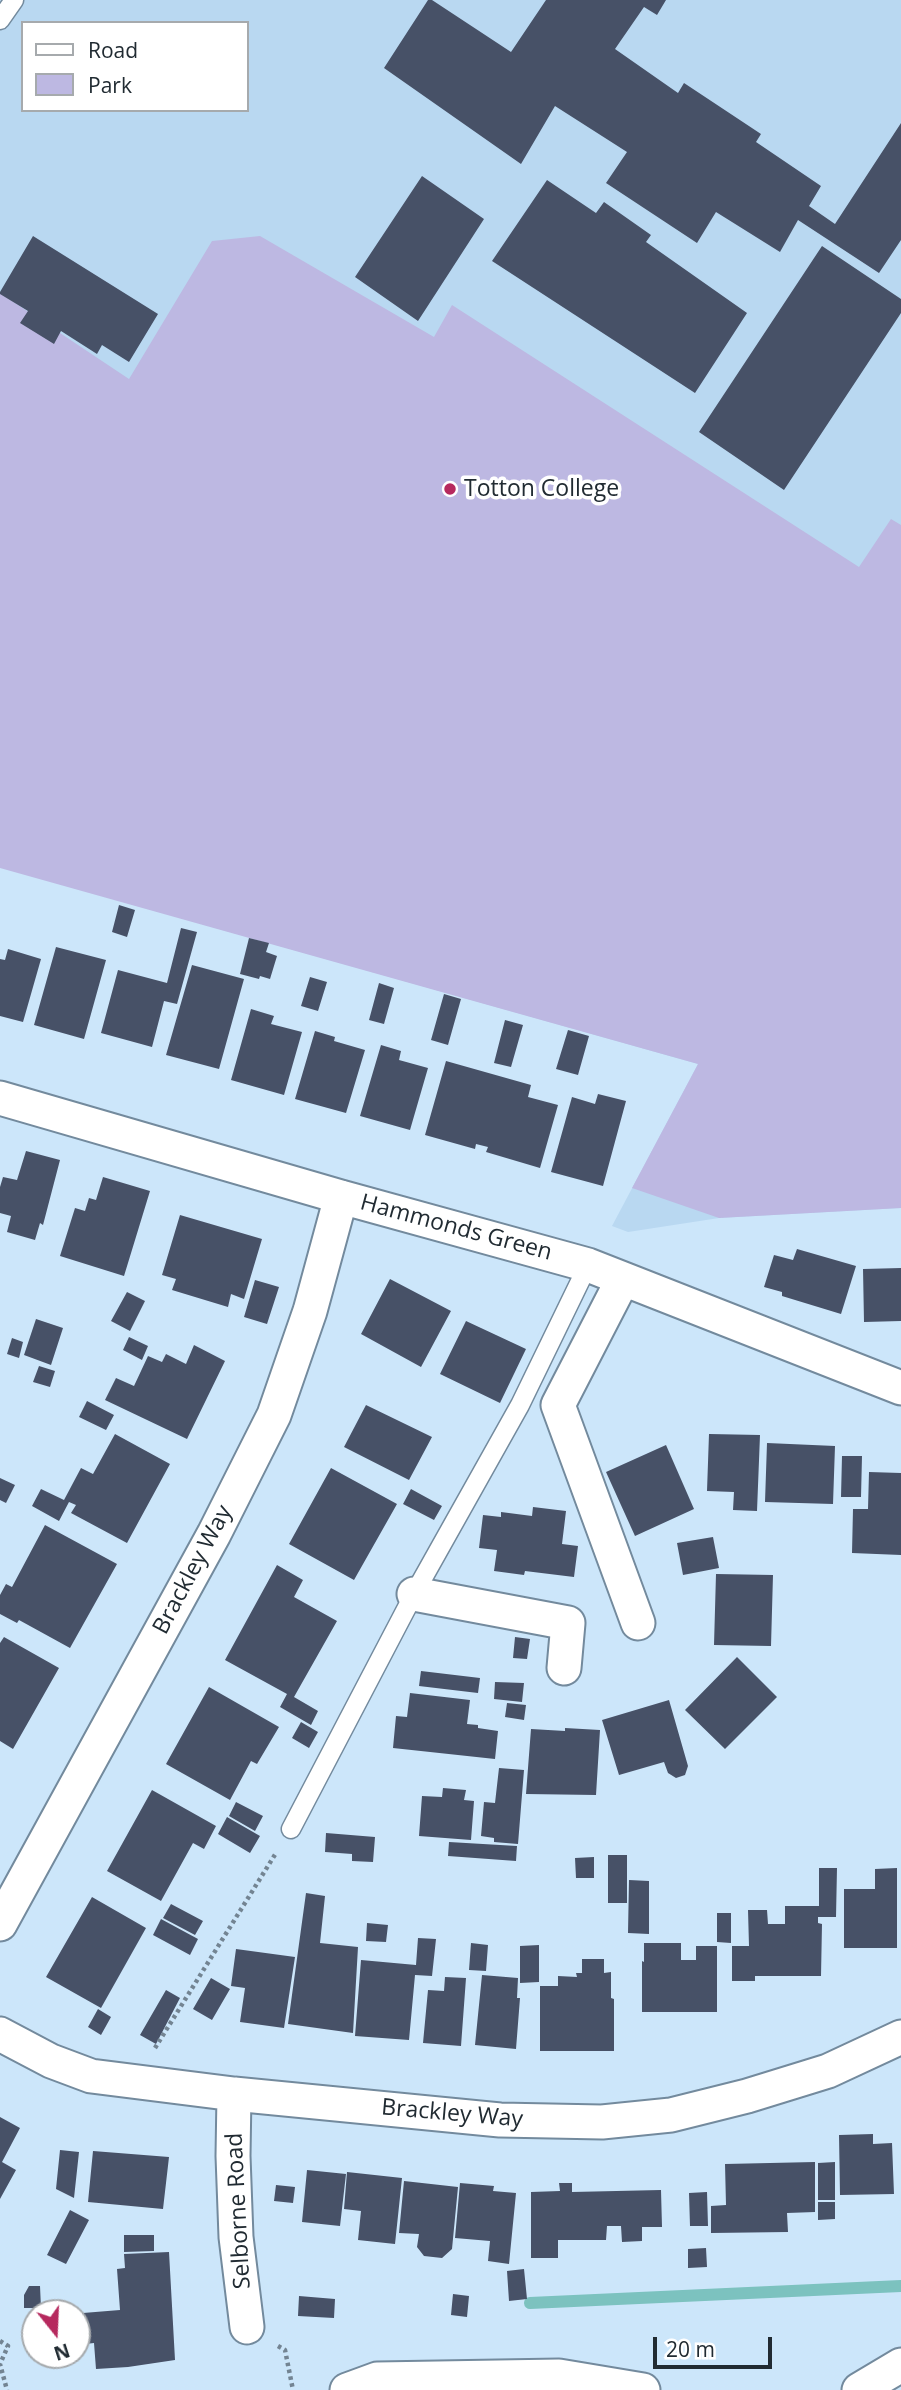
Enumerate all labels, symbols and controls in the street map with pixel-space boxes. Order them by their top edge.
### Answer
legend [21,21,248,112]
text: Road [88,36,138,64]
text: Park [88,71,132,99]
place label: Totton College [464,475,619,503]
marker: Totton College [442,481,458,497]
street label: Hammonds Green [357,1189,555,1267]
street label: Brackley Way [148,1501,238,1639]
street label: Brackley Way [380,2094,524,2134]
street label: Selborne Road [221,2132,257,2290]
north arrow [21,2299,91,2369]
scale bar [656,2324,775,2368]
text: 20 m [666,2335,715,2363]
text: N [51,2337,73,2367]

